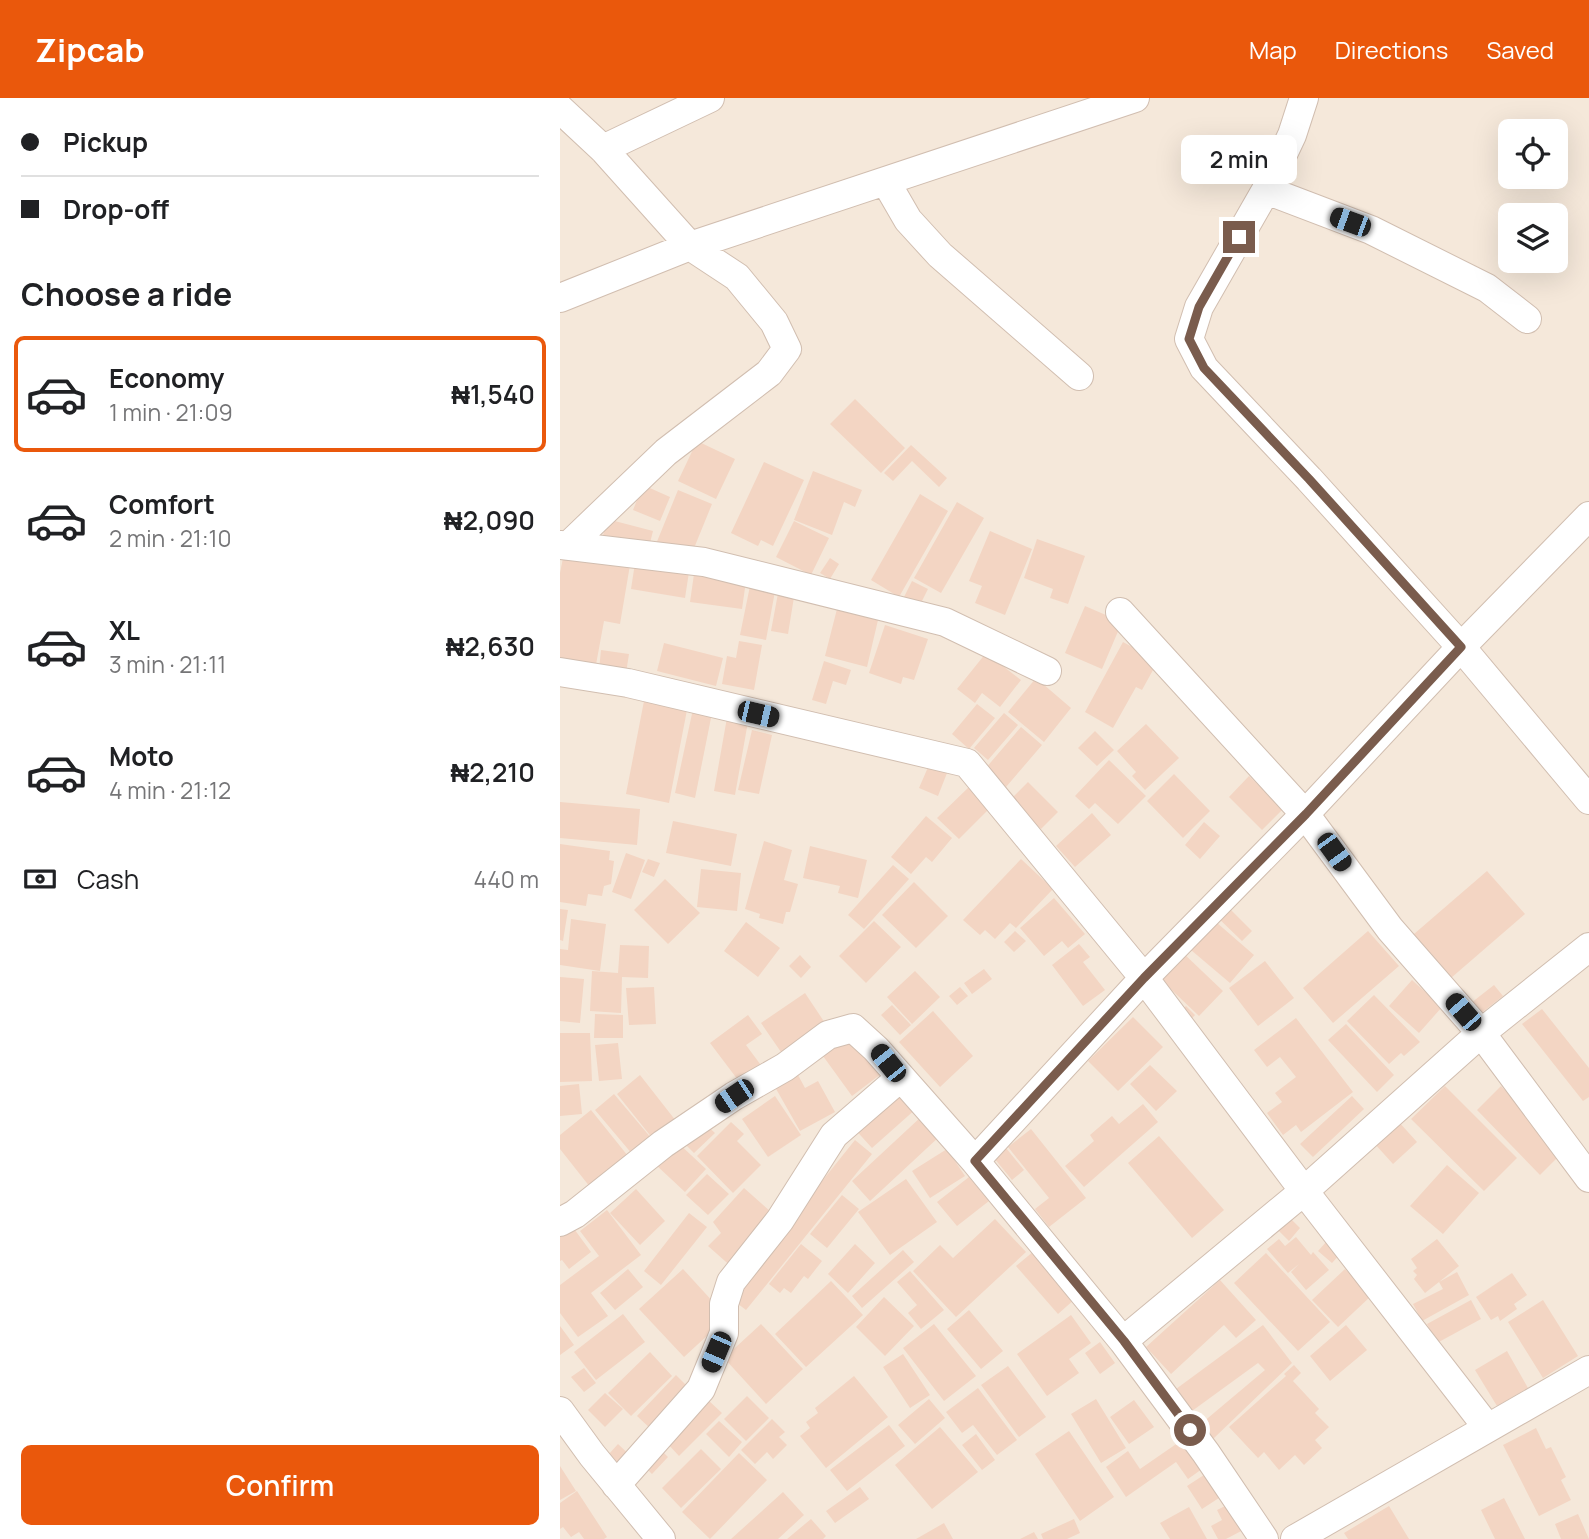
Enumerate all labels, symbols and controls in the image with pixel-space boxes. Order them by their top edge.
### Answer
text: Zipcab [35,27,145,72]
text: Map [1249,33,1297,66]
text: Directions [1335,33,1448,66]
text: Saved [1486,33,1554,66]
map controls [1498,119,1568,273]
button: locate [1498,119,1568,189]
text: Pickup [63,124,148,160]
callout: 2 min [1181,136,1297,184]
text: 2 min [1210,143,1268,175]
text: Drop-off [63,191,169,227]
button: layers [1498,203,1568,273]
car [1327,205,1374,239]
route end [1223,221,1255,253]
text: Choose a ride [21,272,232,316]
text: Economy [109,360,224,396]
icon: car [25,363,88,426]
text: ₦1,540 [451,376,535,412]
text: 1 min · 21:09 [109,396,233,428]
text: Comfort [109,486,215,522]
icon: car [25,489,88,552]
text: ₦2,090 [444,502,535,538]
text: 2 min · 21:10 [109,522,232,554]
text: XL [109,612,140,648]
icon: car [25,615,88,678]
text: ₦2,630 [446,628,535,664]
text: 3 min · 21:11 [109,648,226,680]
car [736,699,781,729]
text: Moto [109,738,174,774]
icon: car [25,741,88,804]
text: ₦2,210 [450,754,535,790]
text: 4 min · 21:12 [109,774,231,806]
car [1314,829,1355,875]
icon: cash [21,860,59,898]
text: Cash [77,861,139,897]
text: 440 m [474,863,539,895]
car [1442,989,1485,1035]
car [867,1040,910,1086]
car [711,1076,758,1116]
car [699,1329,734,1375]
route start [1174,1414,1206,1446]
button: Confirm [21,1445,539,1525]

